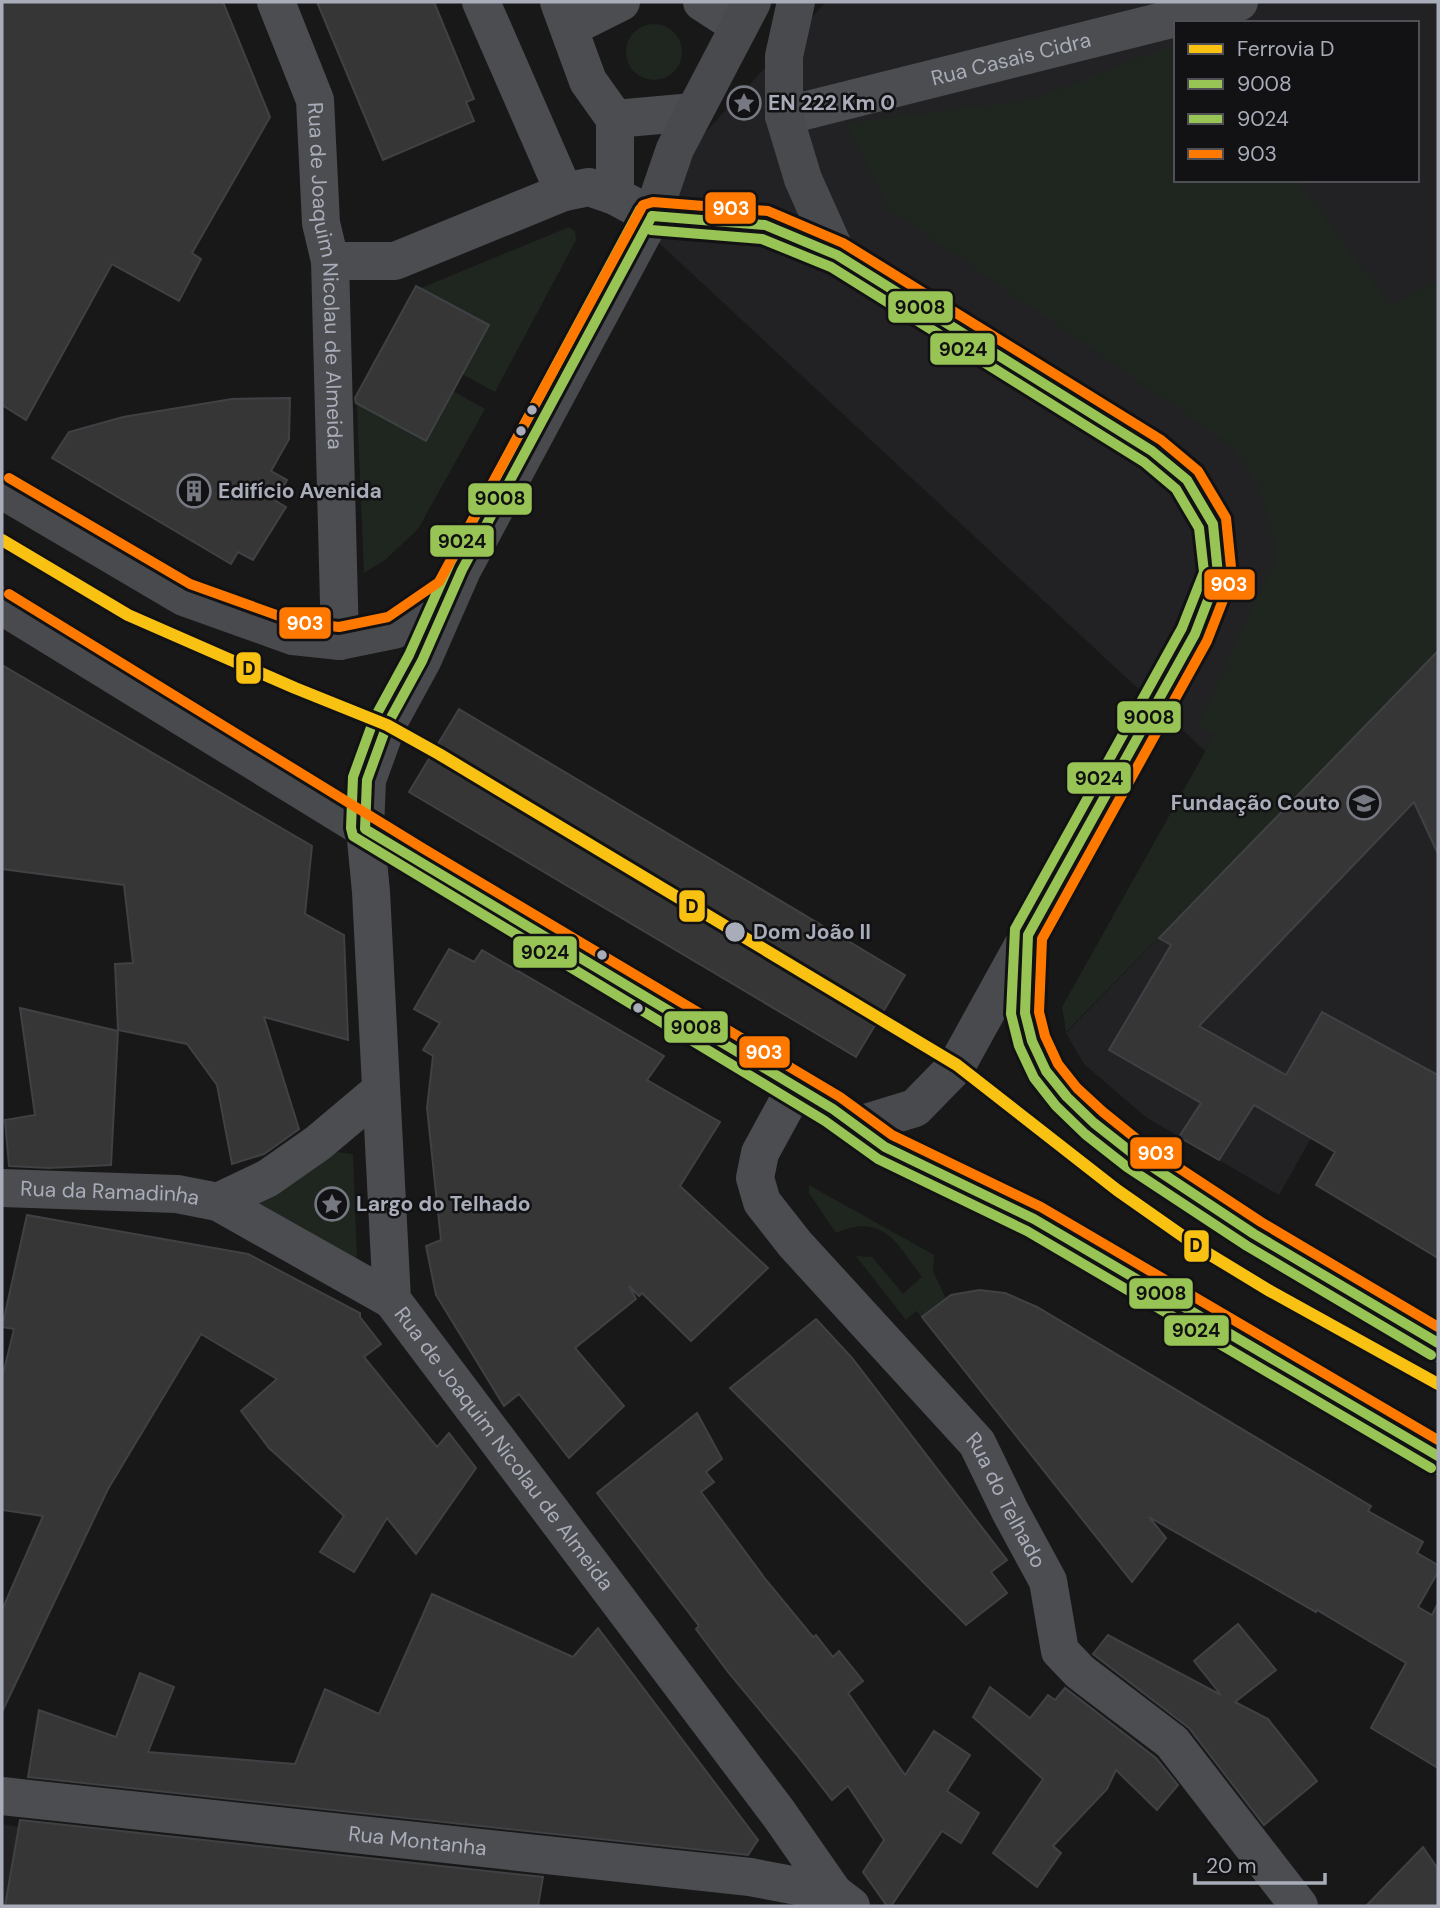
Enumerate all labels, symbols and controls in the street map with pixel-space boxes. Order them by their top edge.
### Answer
legend [1174,21,1419,182]
street label: Rua Casais Cidra [928,26,1094,93]
text: Ferrovia D [1237,35,1334,63]
text: 9008 [1237,70,1292,98]
place icon: EN 222 Km 0 [725,84,763,122]
place label: EN 222 Km 0 [768,89,895,117]
street label: Rua de Joaquim Nicolau de Almeida [301,101,349,450]
text: 9024 [1237,105,1289,133]
text: 903 [1237,140,1277,168]
line badge: 903 [704,191,757,225]
text: 903 [713,196,749,221]
line badge: 9008 [887,290,954,324]
text: 9008 [895,295,945,320]
line badge: 9024 [929,332,996,366]
text: 9024 [939,337,987,362]
unlabelled marker [525,403,539,417]
unlabelled marker [514,424,528,438]
building icon: Edifício Avenida [175,472,213,510]
place label: Edifício Avenida [218,477,382,505]
line badge: 9008 [467,482,533,516]
text: 9008 [475,486,525,511]
line badge: 9024 [429,524,495,558]
text: 9024 [438,529,486,554]
line badge: 903 [1203,568,1256,601]
text: 903 [1211,572,1247,597]
line badge: 903 [278,606,332,640]
text: 903 [287,611,323,636]
line badge: D [235,651,262,685]
text: D [242,656,256,681]
line badge: 9008 [1116,700,1182,734]
text: 9008 [1124,705,1174,730]
line badge: 9024 [1066,761,1132,795]
text: 9024 [1075,766,1123,791]
school or university icon: Fundação Couto [1345,784,1383,822]
place label: Fundação Couto [1171,789,1340,817]
line badge: D [678,889,706,923]
text: D [685,894,699,919]
place label: Dom João II [753,918,871,946]
marker: Dom João II [723,920,747,944]
line badge: 9024 [512,935,578,969]
text: 9024 [521,940,569,965]
unlabelled marker [595,948,609,962]
unlabelled marker [631,1001,645,1015]
line badge: 9008 [663,1010,729,1044]
text: 9008 [671,1015,721,1040]
line badge: 903 [738,1035,791,1069]
text: 903 [746,1040,782,1065]
line badge: 903 [1129,1136,1183,1170]
text: 903 [1138,1141,1174,1166]
street label: Rua da Ramadinha [20,1175,202,1212]
place icon: Largo do Telhado [313,1185,351,1223]
place label: Largo do Telhado [356,1190,530,1218]
line badge: D [1183,1229,1210,1263]
text: D [1189,1233,1203,1258]
line badge: 9008 [1128,1277,1194,1310]
text: 9008 [1136,1281,1186,1306]
street label: Rua de Joaquim Nicolau de Almeida [388,1301,620,1596]
line badge: 9024 [1163,1314,1230,1347]
text: 9024 [1172,1318,1220,1343]
street label: Rua do Telhado [960,1426,1052,1573]
street label: Rua Montanha [347,1820,488,1862]
scale bar [1195,1842,1324,1886]
text: 20 m [1206,1852,1257,1880]

